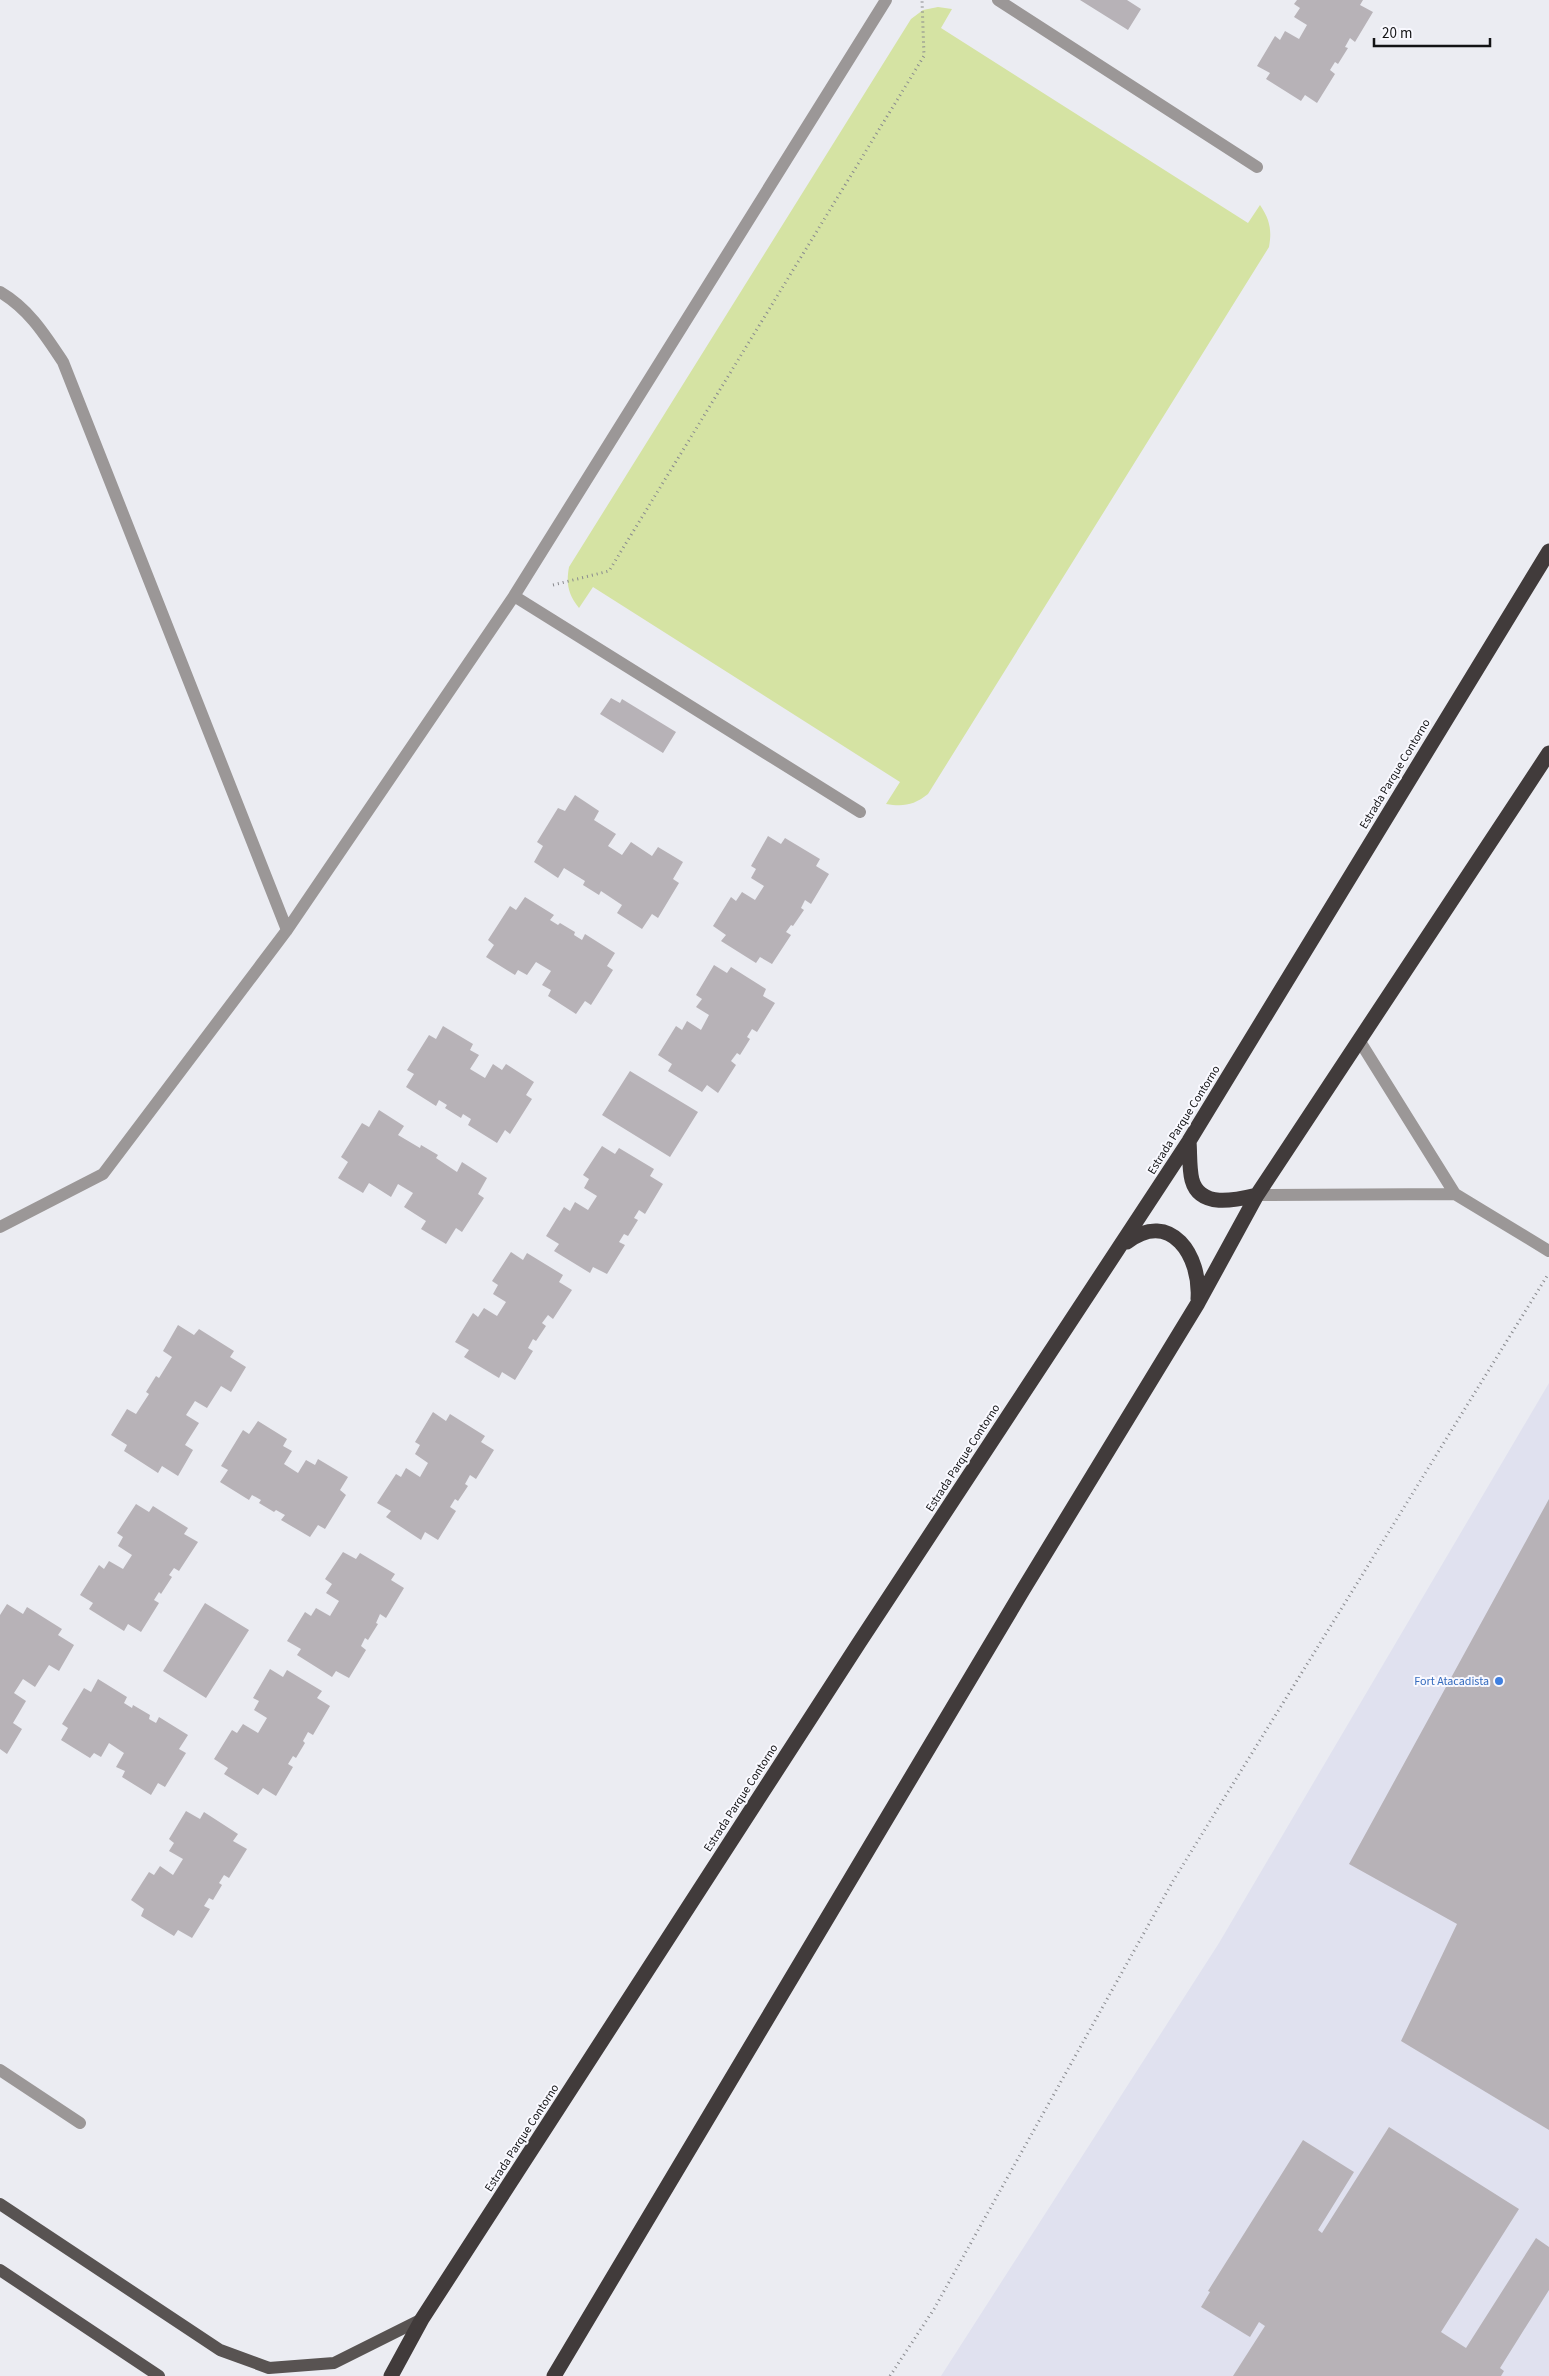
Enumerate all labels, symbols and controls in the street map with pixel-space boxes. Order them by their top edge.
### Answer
scale bar [1374,15,1490,47]
text: 20 m [1382,23,1412,44]
street label: Estrada Parque Contorno [1355,716,1435,832]
street label: Estrada Parque Contorno [1143,1062,1225,1178]
street label: Estrada Parque Contorno [922,1401,1004,1515]
place label: Fort Atacadista [1414,1673,1489,1690]
marker: Fort Atacadista [1493,1675,1505,1687]
street label: Estrada Parque Contorno [700,1741,782,1855]
street label: Estrada Parque Contorno [481,2081,563,2195]

